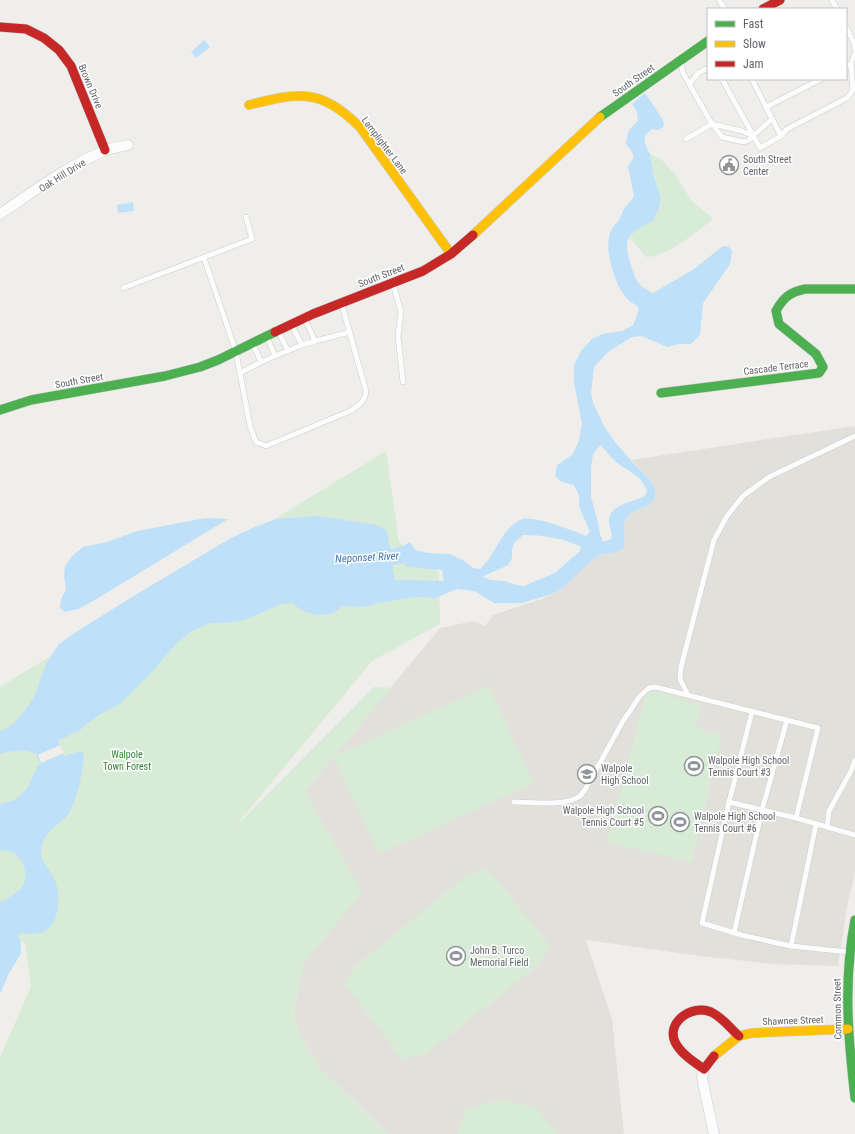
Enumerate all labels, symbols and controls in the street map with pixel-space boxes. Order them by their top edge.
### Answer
legend [707,8,847,80]
text: Fast [743,17,764,31]
text: Slow [743,37,766,51]
text: Jam [743,57,764,71]
street label: Brown Drive [76,62,105,110]
street label: South Street [610,62,656,99]
street label: Lamplighter Lane [360,115,410,176]
public building icon: South Street Center [718,154,740,176]
place label: South Street Center [743,154,792,177]
street label: Oak Hill Drive [37,157,88,194]
street label: South Street [357,262,406,289]
street label: Cascade Terrace [743,358,810,377]
street label: South Street [54,371,104,390]
water label: Neponset River [335,549,400,566]
park label: Walpole Town Forest [103,749,151,772]
sports icon: Walpole High School Tennis Court #3 [683,755,705,777]
place label: Walpole High School Tennis Court #3 [708,755,789,778]
school or university icon: Walpole High School [576,763,598,785]
place label: Walpole High School [601,763,649,786]
place label: Walpole High School Tennis Court #5 [563,805,644,828]
sports icon: Walpole High School Tennis Court #5 [647,805,669,827]
sports icon: Walpole High School Tennis Court #6 [669,811,691,833]
place label: Walpole High School Tennis Court #6 [694,811,775,834]
sports icon: John B. Turco Memorial Field [445,945,467,967]
place label: John B. Turco Memorial Field [470,945,529,968]
street label: Common Street [831,978,844,1040]
street label: Shawnee Street [762,1014,824,1027]

